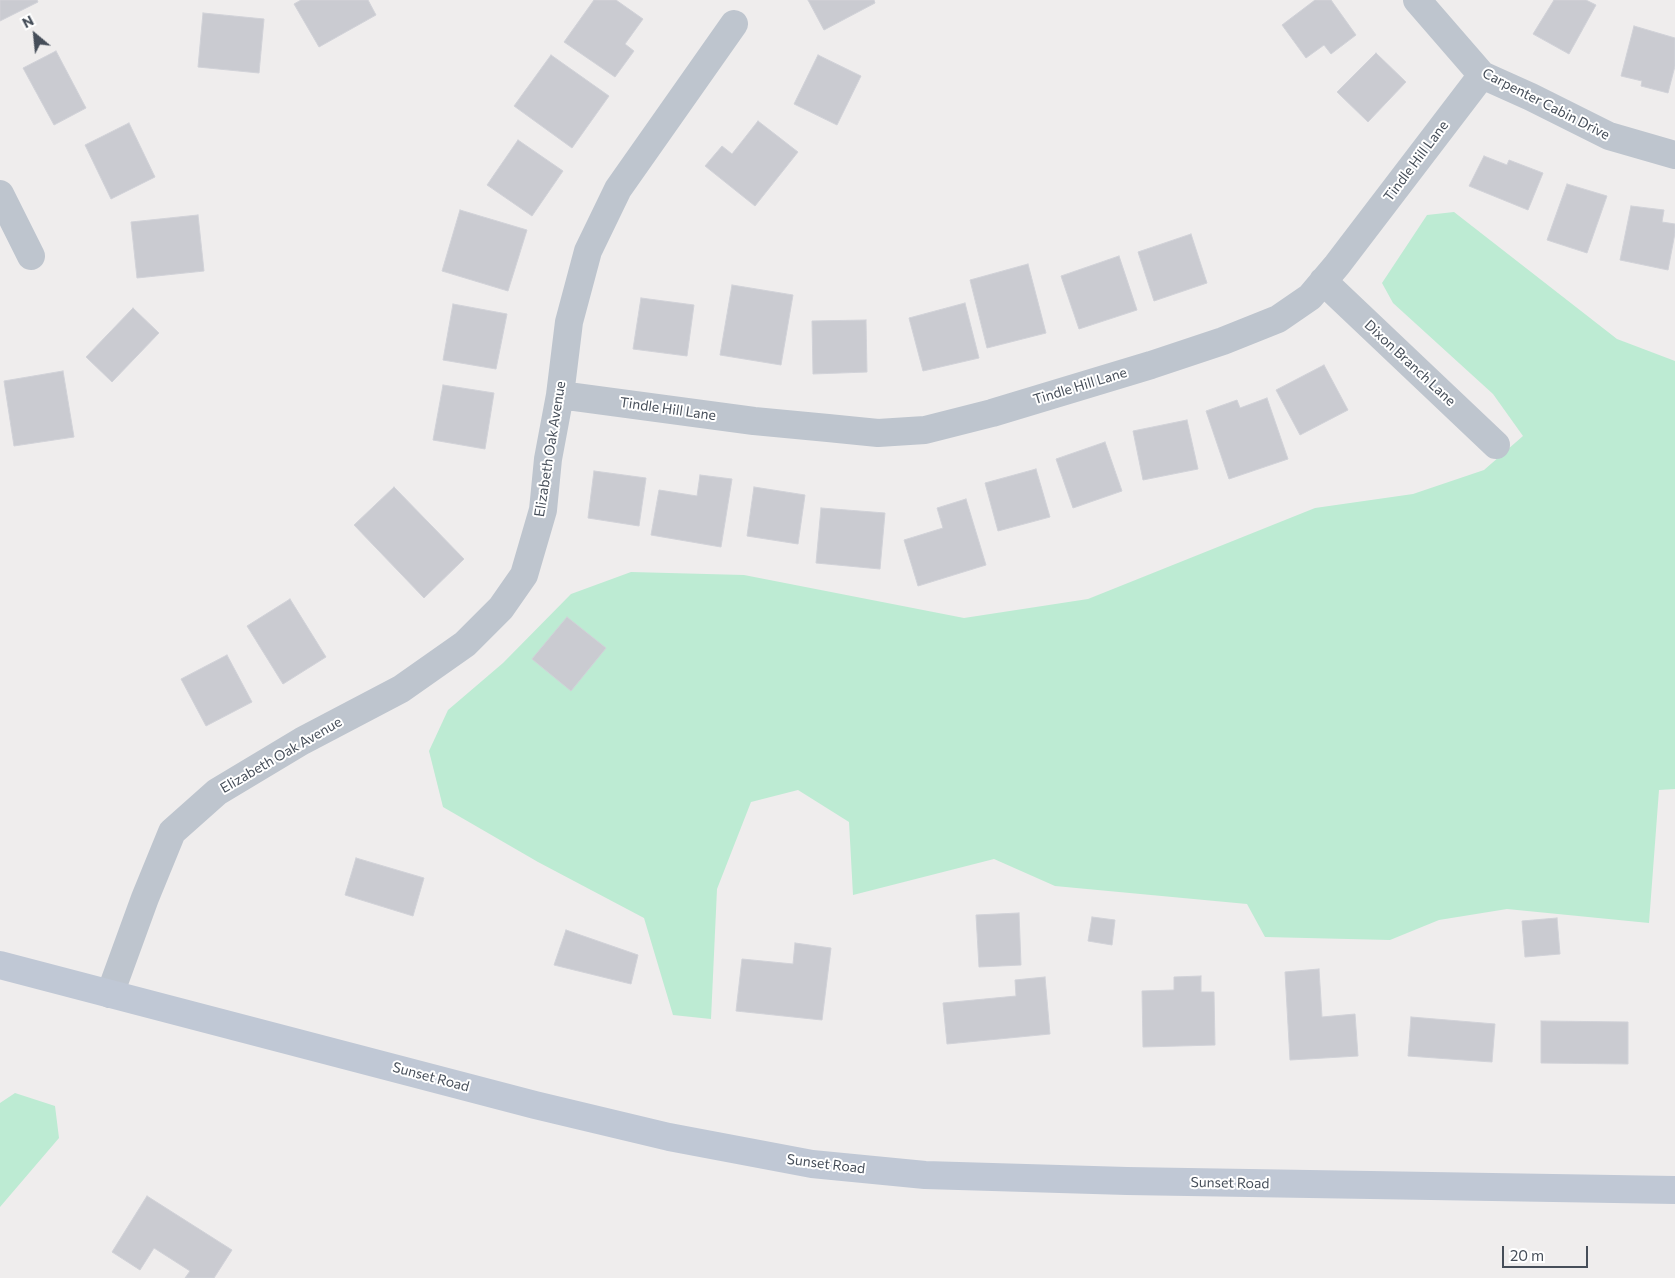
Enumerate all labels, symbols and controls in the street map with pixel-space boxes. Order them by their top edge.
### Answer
north arrow [10,10,60,60]
text: N [19,11,36,31]
street label: Carpenter Cabin Drive [1479,65,1613,143]
street label: Tindle Hill Lane [1380,117,1452,205]
street label: Dixon Branch Lane [1361,317,1459,409]
street label: Tindle Hill Lane [1031,364,1129,408]
street label: Elizabeth Oak Avenue [531,380,569,518]
street label: Tindle Hill Lane [619,394,717,424]
street label: Elizabeth Oak Avenue [217,713,345,797]
street label: Sunset Road [391,1059,471,1095]
street label: Sunset Road [786,1151,866,1177]
street label: Sunset Road [1190,1174,1270,1192]
scale bar [1505,1236,1591,1268]
text: 20 m [1510,1246,1544,1264]

